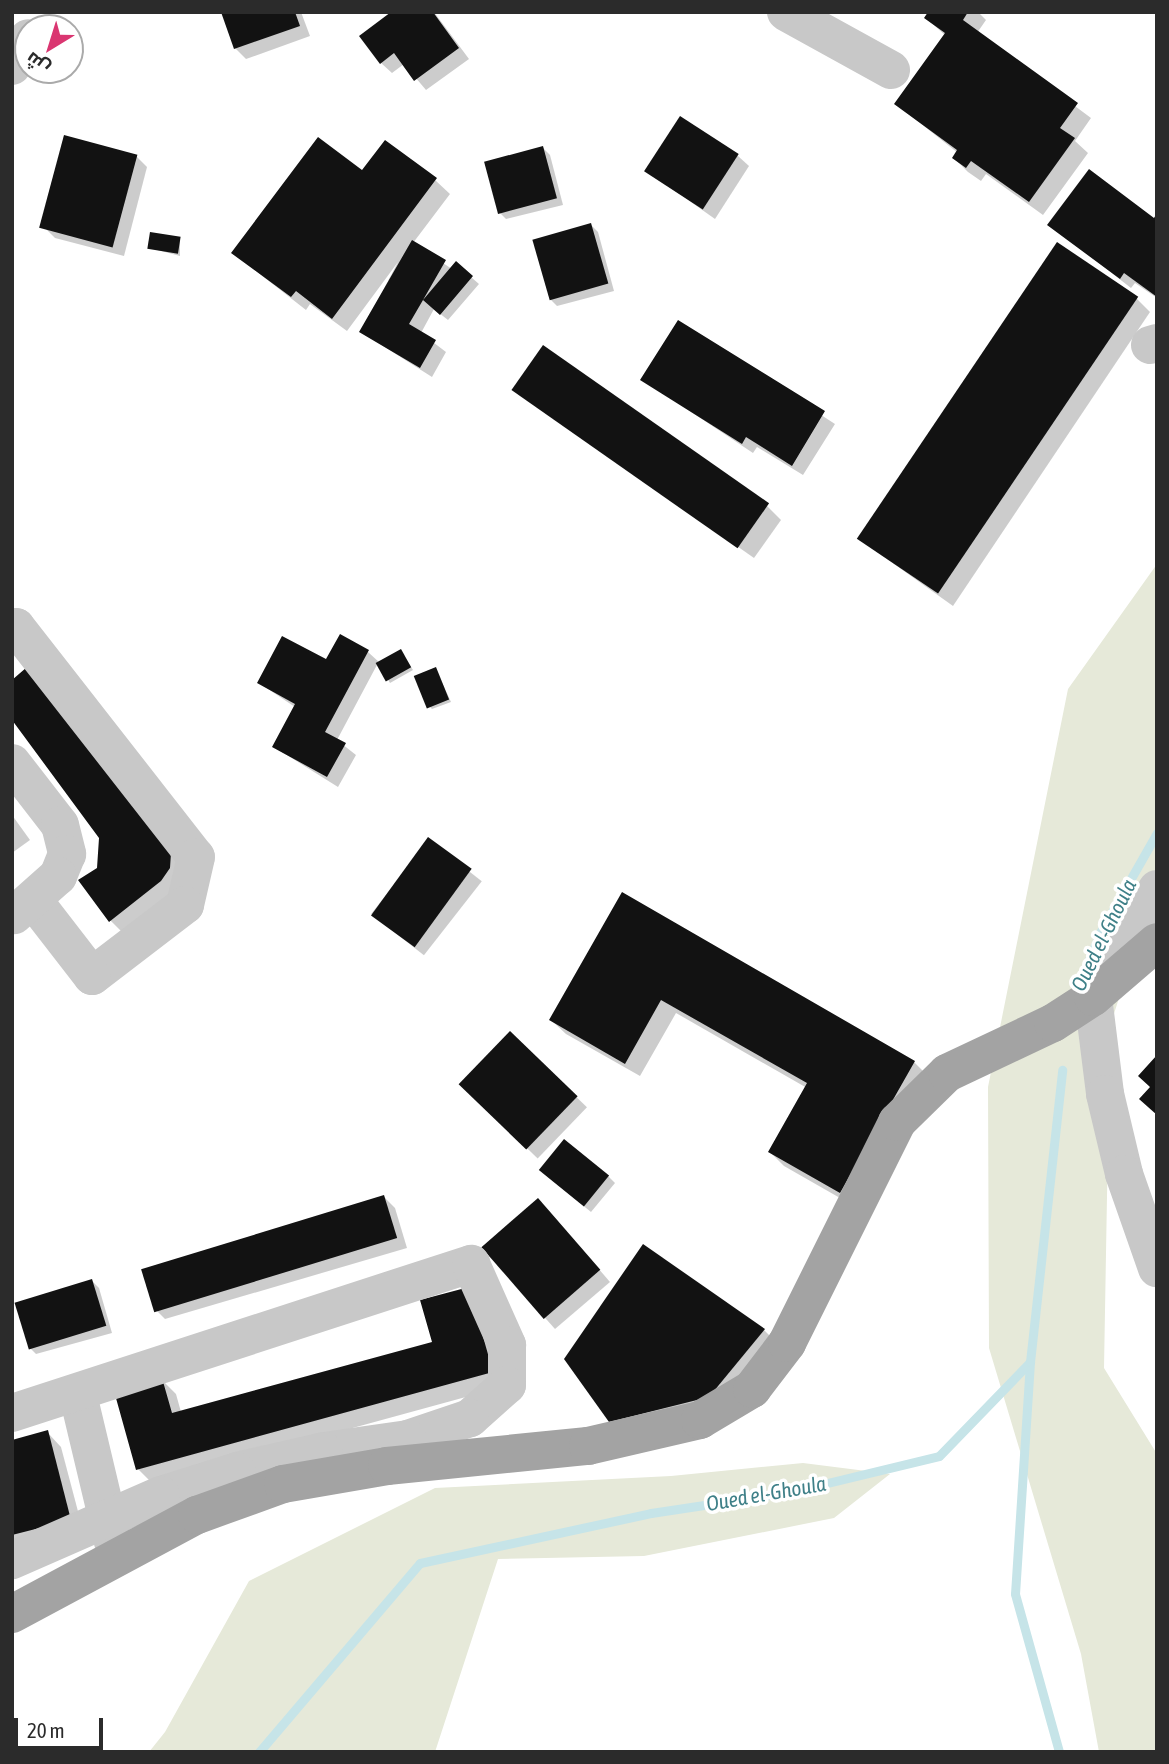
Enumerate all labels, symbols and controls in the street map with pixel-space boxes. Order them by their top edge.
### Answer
north arrow [14,14,84,84]
text: ش [21,48,54,80]
water label: Oued el-Ghoula [1065,875,1141,995]
water label: Oued el-Ghoula [704,1470,828,1516]
scale bar [18,1704,107,1748]
text: 20 m [27,1718,65,1742]

